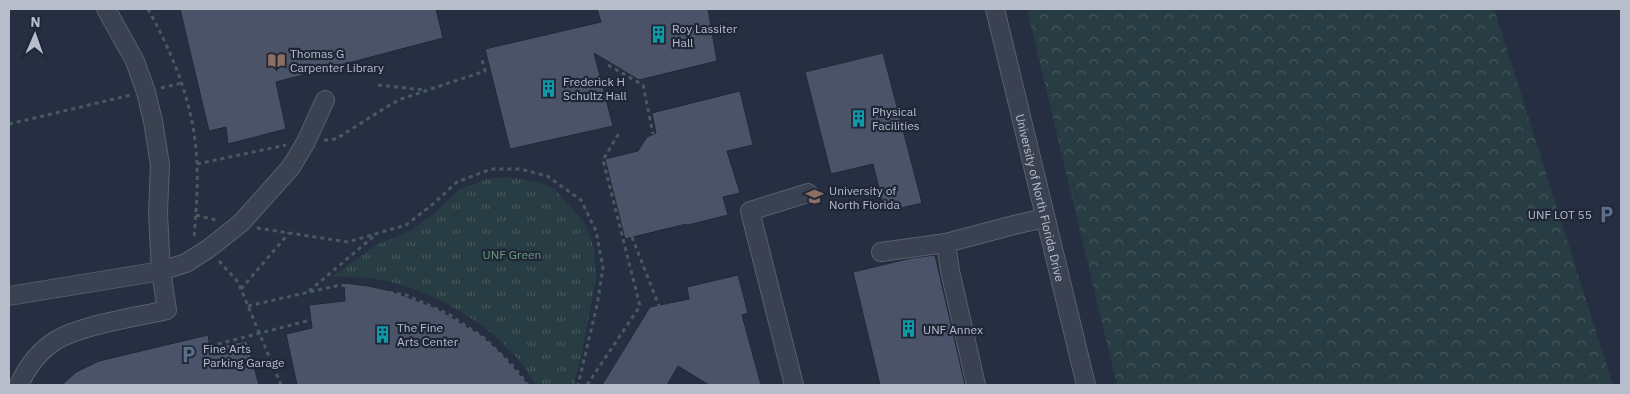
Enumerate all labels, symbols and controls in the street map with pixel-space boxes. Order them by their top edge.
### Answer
north arrow [10,10,60,60]
text: N [30,13,41,31]
place label: Roy Lassiter Hall [672,21,738,50]
building icon: Roy Lassiter Hall [648,25,668,45]
place label: Thomas G Carpenter Library [290,46,384,75]
library icon: Thomas G Carpenter Library [266,50,286,70]
place label: Frederick H Schultz Hall [563,74,627,103]
building icon: Frederick H Schultz Hall [539,78,559,98]
place label: Physical Facilities [872,104,920,133]
building icon: Physical Facilities [848,108,868,128]
street label: University of North Florida Drive [1013,112,1068,283]
place label: University of North Florida [829,183,901,212]
school or university icon: University of North Florida [805,187,825,207]
parking icon: UNF LOT 55 [1596,204,1616,224]
place label: UNF LOT 55 [1528,207,1592,222]
park label: UNF Green [483,247,541,262]
building icon: UNF Annex [899,319,919,339]
place label: The Fine Arts Center [397,320,459,349]
place label: UNF Annex [923,322,983,337]
building icon: The Fine Arts Center [373,324,393,344]
place label: Fine Arts Parking Garage [203,341,285,370]
parking icon: Fine Arts Parking Garage [179,345,199,365]

